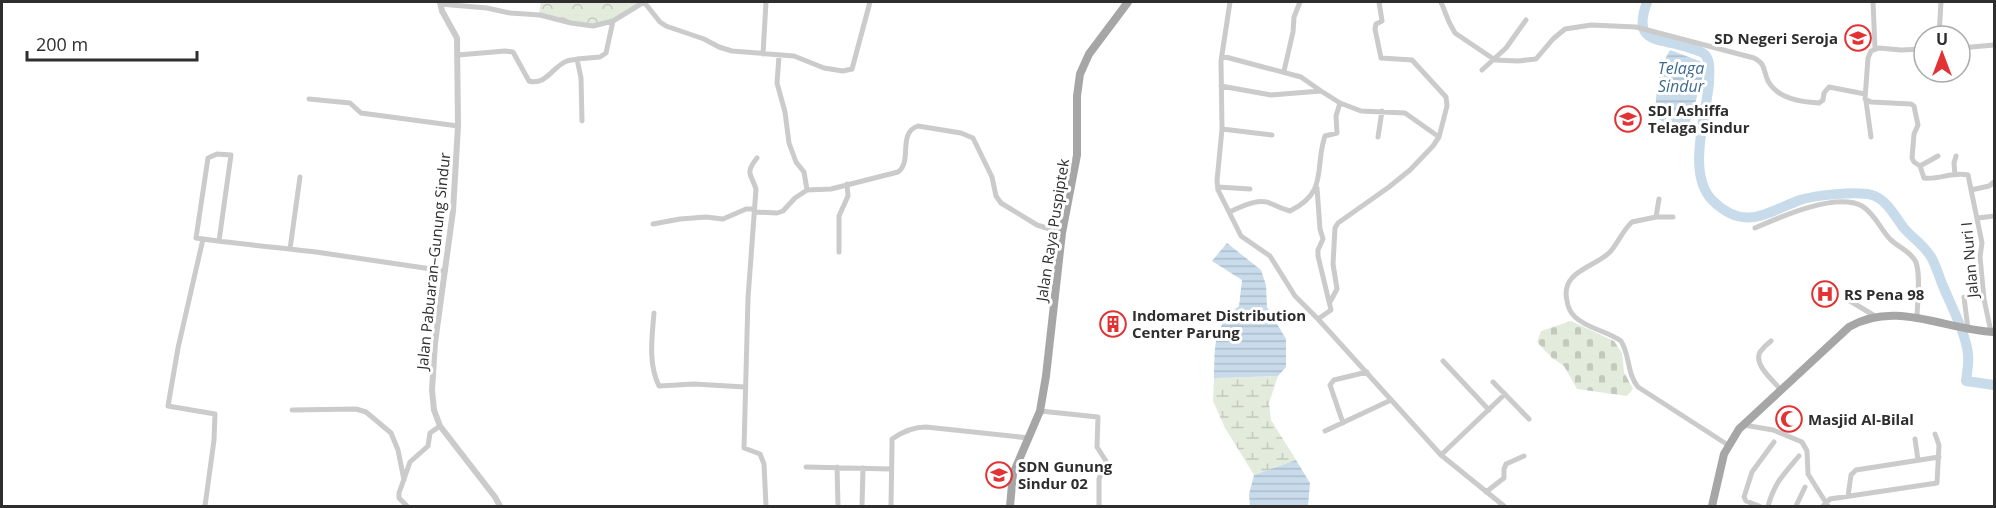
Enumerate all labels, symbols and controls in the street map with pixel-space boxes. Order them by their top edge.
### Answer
school or university icon: SD Negeri Seroja [1843,23,1873,53]
scale bar [27,24,196,62]
north arrow [1912,24,1972,84]
place label: SD Negeri Seroja [1714,28,1838,48]
text: U [1936,28,1948,50]
text: 200 m [36,32,88,56]
water label: Telaga Sindur [1658,57,1705,97]
place label: SDI Ashiffa Telaga Sindur [1648,100,1750,137]
school or university icon: SDI Ashiffa Telaga Sindur [1613,104,1643,134]
street label: Jalan Pabuaran–Gunung Sindur [411,151,454,373]
street label: Jalan Raya Puspiptek [1031,157,1073,305]
street label: Jalan Nuri I [1956,221,1982,301]
hospital icon: RS Pena 98 [1810,279,1840,309]
place label: RS Pena 98 [1844,284,1925,304]
place label: Indomaret Distribution Center Parung [1132,305,1306,342]
building icon: Indomaret Distribution Center Parung [1098,309,1128,339]
mosque icon: Masjid Al-Bilal [1774,404,1804,434]
place label: Masjid Al-Bilal [1808,409,1914,429]
place label: SDN Gunung Sindur 02 [1018,456,1113,493]
school or university icon: SDN Gunung Sindur 02 [984,460,1014,490]

